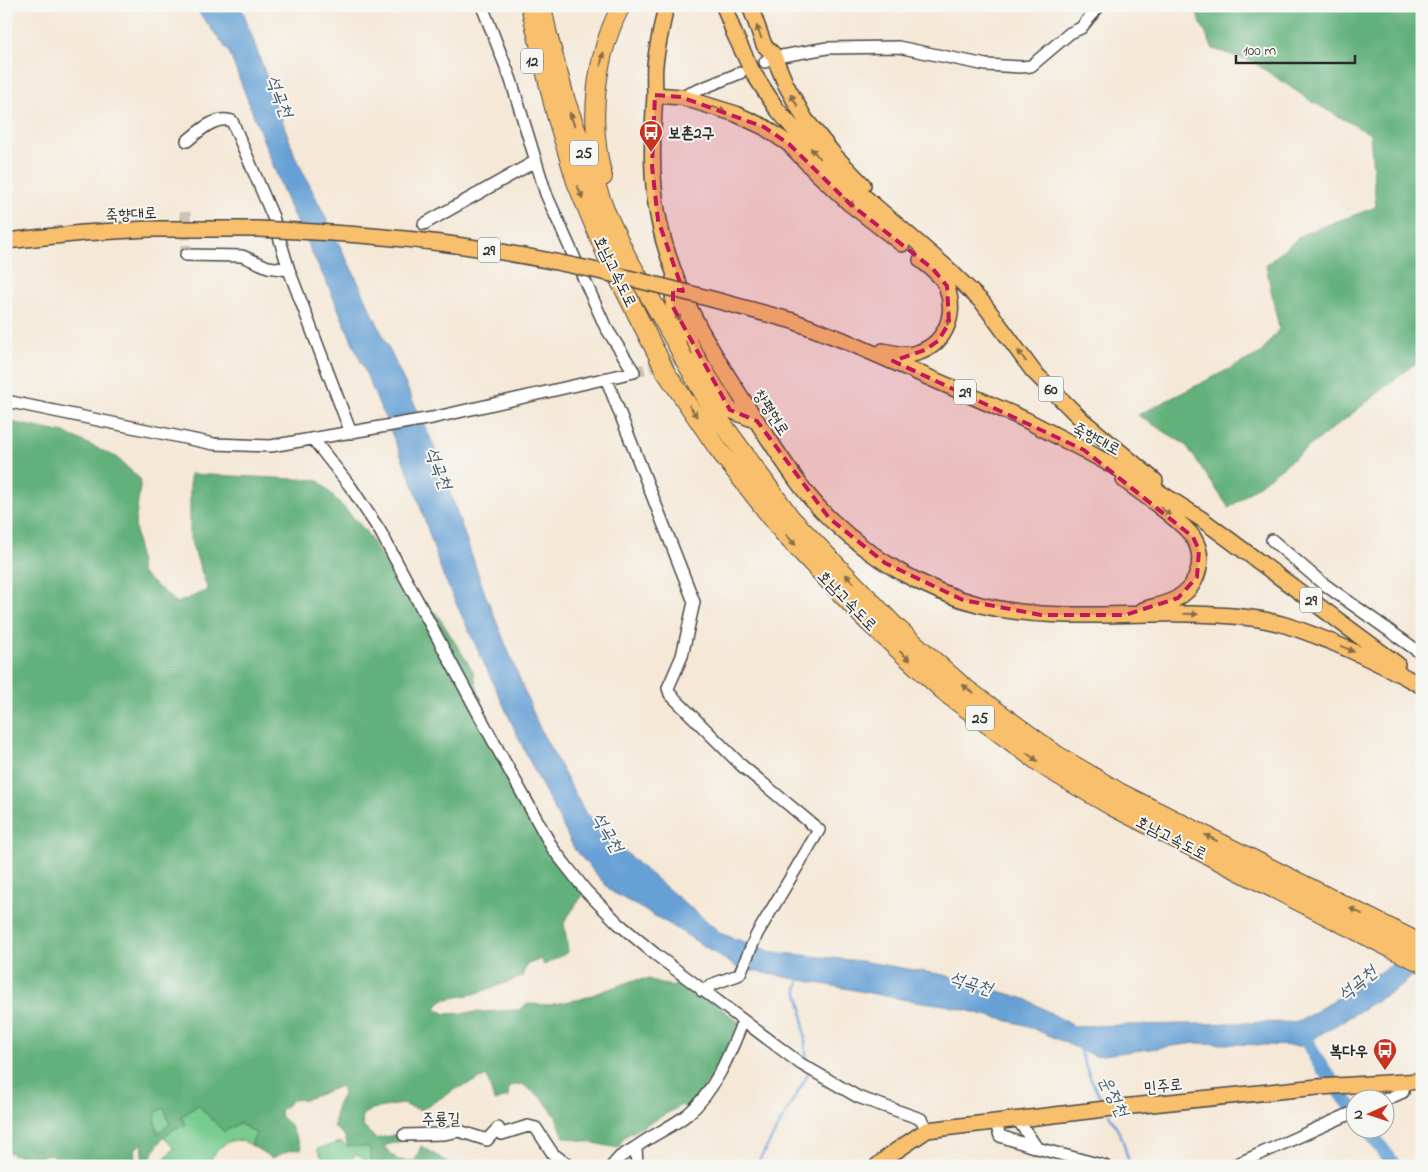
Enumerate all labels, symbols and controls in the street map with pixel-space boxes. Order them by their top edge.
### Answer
one-way arrow [755,24,762,39]
scale bar [1236,32,1354,64]
text: 100 m [1243,40,1276,62]
road number: 12 [521,48,543,74]
one-way arrow [598,52,606,67]
water label: 석곡천 [258,72,299,123]
one-way arrow [790,94,799,107]
one-way arrow [711,106,726,114]
one-way arrow [568,111,575,126]
bus stop icon: 보촌2구 [638,119,664,153]
place label: 보촌2구 [668,122,715,146]
road number: 25 [570,140,598,166]
one-way arrow [809,148,821,160]
one-way arrow [577,185,585,199]
one-way arrow [842,196,854,208]
street label: 죽향대로 [105,202,157,228]
street label: 호남고속도로 [586,232,642,312]
road number: 29 [478,238,500,262]
one-way arrow [672,307,681,322]
one-way arrow [945,311,953,326]
one-way arrow [1017,350,1027,363]
road number: 60 [1038,376,1064,402]
road number: 29 [954,380,976,404]
street label: 창평현로 [746,385,794,441]
one-way arrow [688,404,698,418]
street label: 죽향대로 [1068,417,1124,462]
water label: 석곡천 [417,444,458,495]
one-way arrow [1158,506,1171,517]
one-way arrow [785,534,797,546]
street label: 호남고속도로 [811,565,882,638]
one-way arrow [844,573,856,585]
road number: 29 [1300,588,1322,612]
one-way arrow [1183,611,1199,619]
one-way arrow [1341,645,1355,653]
one-way arrow [899,650,911,662]
one-way arrow [962,684,975,695]
road number: 25 [966,706,994,730]
one-way arrow [1025,752,1038,763]
water label: 석곡천 [584,808,629,860]
street label: 호남고속도로 [1131,811,1211,867]
one-way arrow [1204,834,1218,842]
one-way arrow [1349,907,1363,915]
water label: 석곡천 [1333,960,1385,1008]
water label: 석곡천 [946,966,996,1004]
bus stop icon: 복다우 [1372,1037,1398,1071]
place label: 복다우 [1329,1040,1368,1064]
water label: 운정천 [1091,1072,1134,1124]
street label: 민주로 [1143,1073,1184,1101]
north arrow [1346,1090,1396,1140]
street label: 주룡길 [422,1108,461,1132]
text: N [1348,1109,1369,1120]

